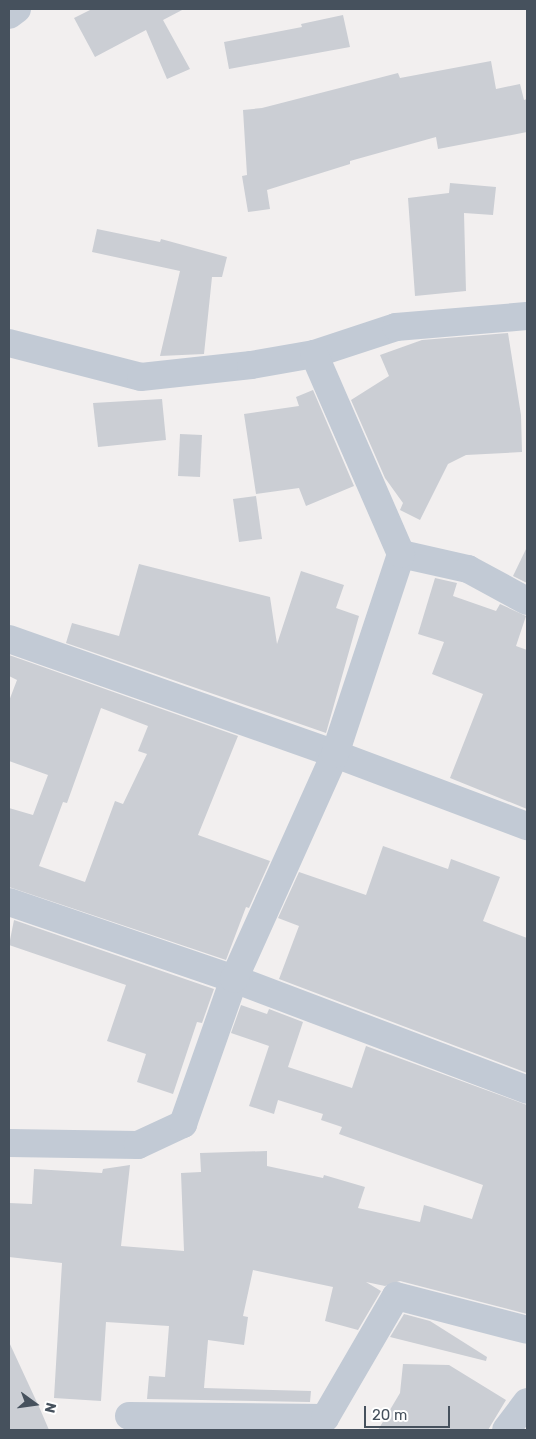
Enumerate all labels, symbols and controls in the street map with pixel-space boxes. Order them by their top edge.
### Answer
north arrow [10,1379,60,1429]
scale bar [366,1396,452,1428]
text: N [41,1401,60,1415]
text: 20 m [372,1406,407,1424]

